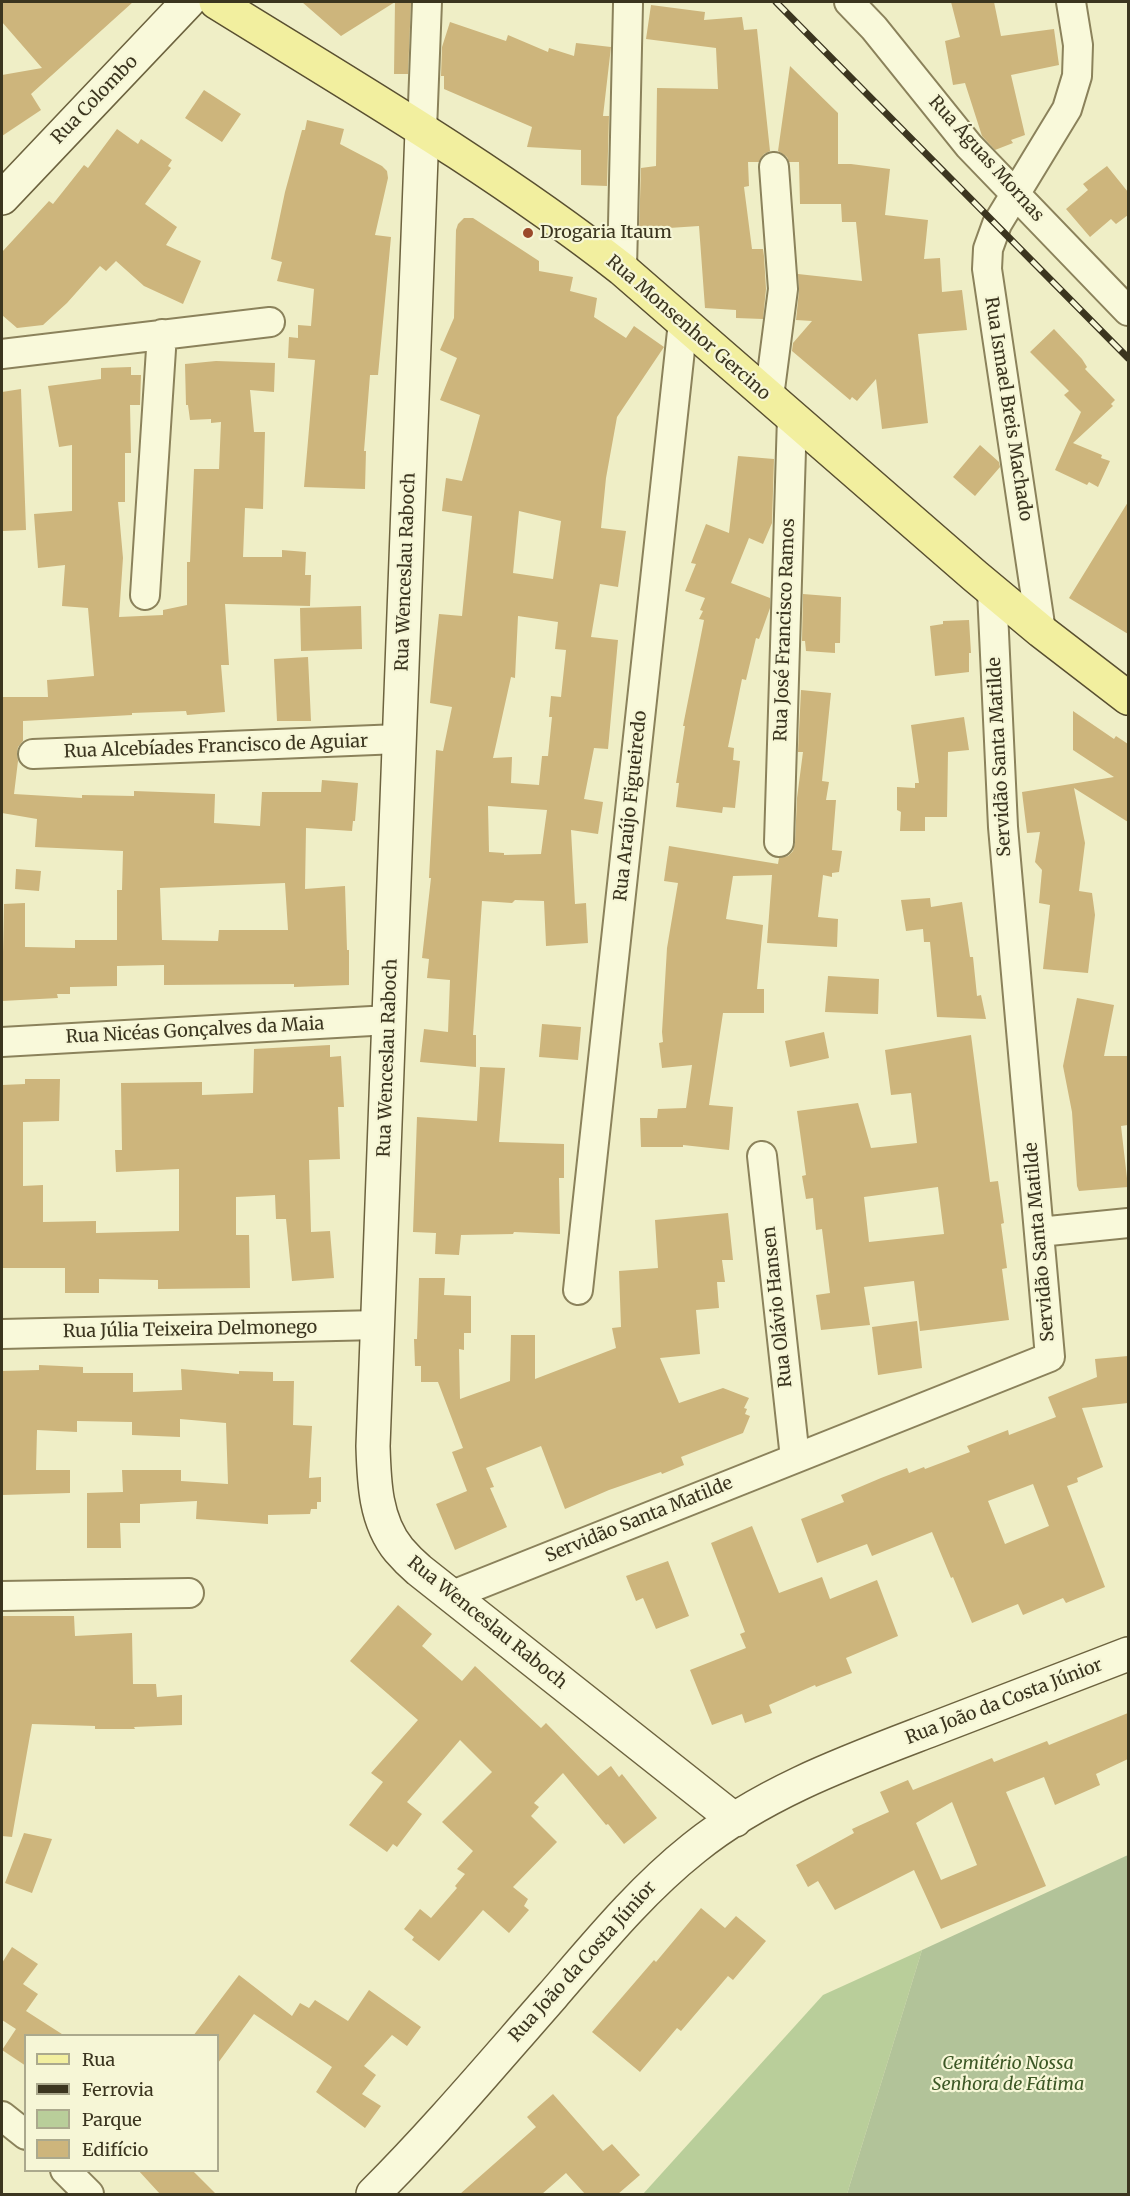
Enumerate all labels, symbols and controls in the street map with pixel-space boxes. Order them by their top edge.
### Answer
street label: Rua Colombo [47,51,143,149]
street label: Rua Águas Mornas [924,92,1048,226]
place label: Drogaria Itaum [540,222,672,244]
marker: Drogaria Itaum [521,226,535,240]
street label: Rua Monsenhor Gercino [602,251,774,405]
street label: Rua Ismael Breis Machado [980,295,1036,523]
street label: Rua Wenceslau Raboch [392,472,420,672]
street label: Rua José Francisco Ramos [770,518,800,742]
street label: Servidão Santa Matilde [984,657,1016,857]
street label: Rua Araújo Figueiredo [610,710,652,902]
street label: Rua Alcebíades Francisco de Aguiar [63,731,369,763]
street label: Rua Wenceslau Raboch [374,958,402,1158]
street label: Rua Nicéas Gonçalves da Maia [65,1013,325,1049]
street label: Servidão Santa Matilde [1021,1141,1059,1343]
street label: Rua Olávio Hansen [759,1225,797,1389]
street label: Rua Júlia Teixeira Delmonego [63,1317,317,1343]
street label: Servidão Santa Matilde [542,1473,736,1567]
street label: Rua Wenceslau Raboch [403,1552,571,1694]
street label: Rua João da Costa Júnior [903,1654,1105,1750]
street label: Rua João da Costa Júnior [505,1877,661,2047]
legend [24,2034,219,2172]
text: Rua [82,2048,115,2071]
park label: Cemitério Nossa Senhora de Fátima [932,2053,1084,2096]
text: Ferrovia [82,2078,154,2101]
text: Parque [82,2108,142,2131]
text: Edifício [82,2138,148,2161]

